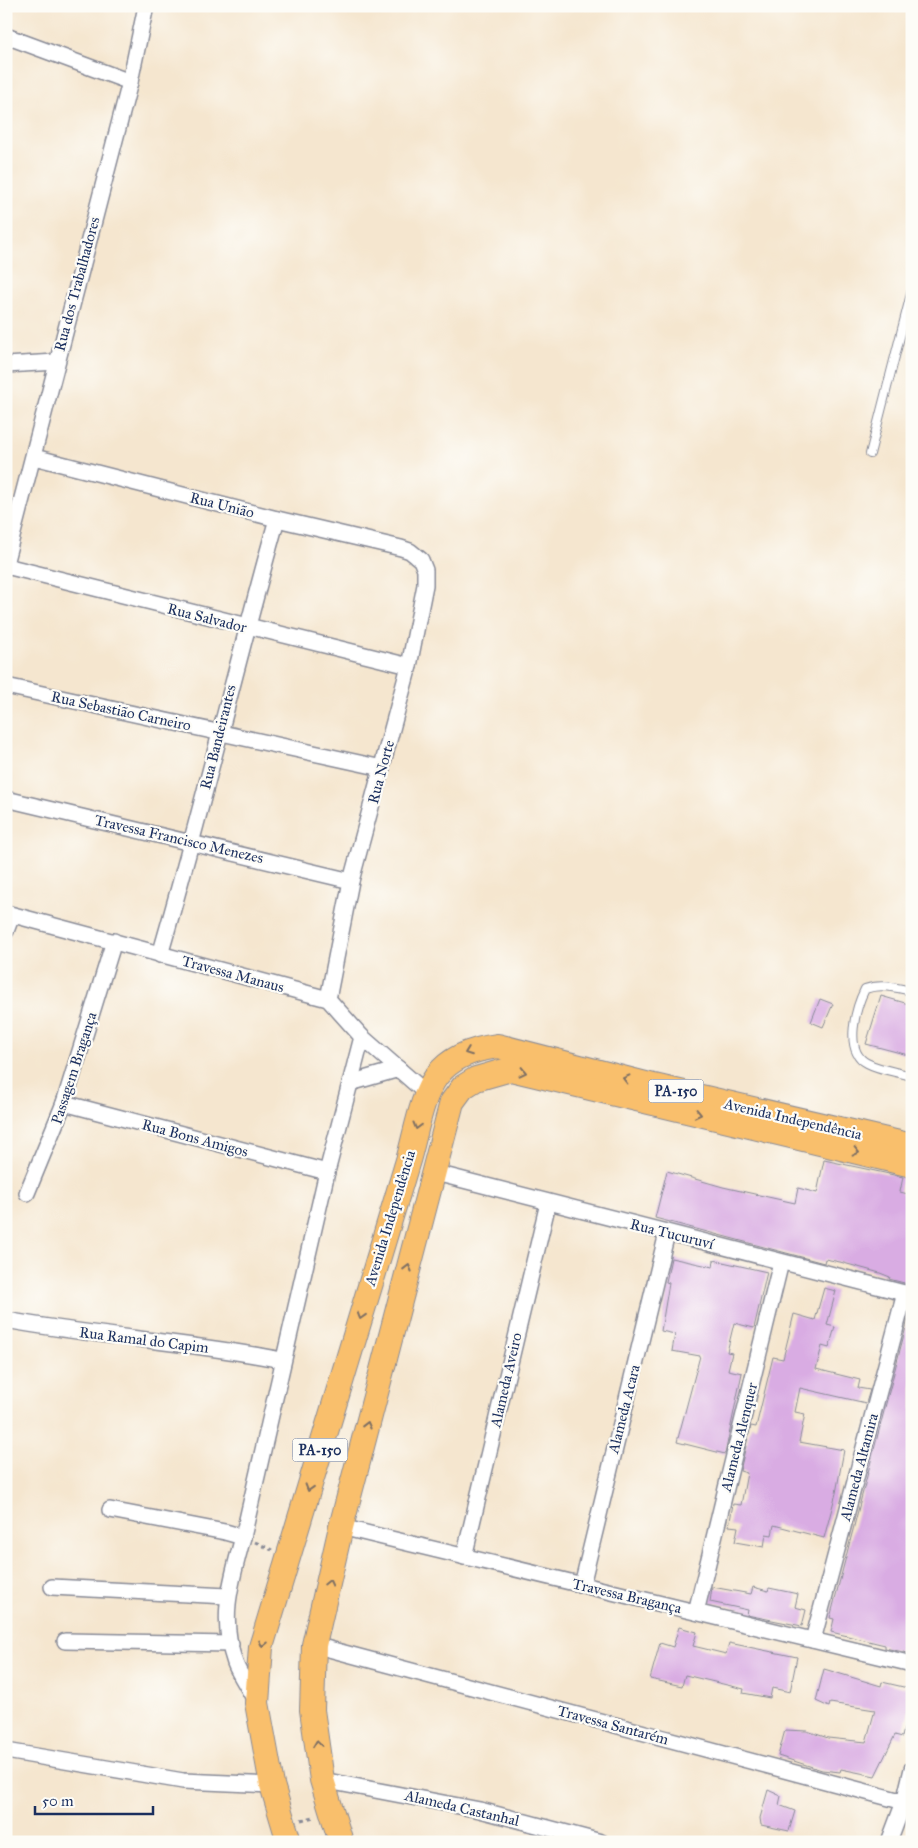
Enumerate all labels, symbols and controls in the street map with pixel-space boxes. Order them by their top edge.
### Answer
street label: Rua dos Trabalhadores [50,215,104,353]
street label: Rua União [188,488,256,522]
street label: Rua Salvador [165,599,249,637]
street label: Rua Bandeirantes [196,683,240,791]
street label: Rua Sebastião Carneiro [49,687,193,735]
street label: Rua Norte [364,738,398,806]
street label: Travessa Francisco Menezes [93,811,265,867]
street label: Travessa Manaus [180,952,286,996]
street label: Passagem Bragança [47,1009,101,1126]
one-way arrow [464,1046,473,1056]
one-way arrow [519,1066,528,1077]
one-way arrow [621,1074,630,1085]
road number: PA-150 [648,1080,704,1102]
street label: Avenida Independência [721,1094,864,1144]
one-way arrow [694,1108,703,1119]
street label: Rua Bons Amigos [140,1115,250,1161]
one-way arrow [412,1122,423,1131]
one-way arrow [852,1146,861,1157]
street label: Avenida Independência [361,1147,419,1289]
street label: Rua Tucuruví [628,1215,716,1253]
one-way arrow [402,1264,412,1272]
one-way arrow [356,1311,366,1319]
street label: Rua Ramal do Capim [78,1323,210,1357]
street label: Alameda Aveiro [486,1331,526,1430]
street label: Alameda Acara [604,1362,644,1456]
street label: Alameda Alenquer [716,1380,762,1495]
street label: Alameda Altamira [836,1411,882,1524]
one-way arrow [362,1422,372,1430]
road number: PA-150 [292,1438,348,1462]
one-way arrow [304,1483,314,1492]
street label: Travessa Bragança [571,1575,684,1617]
one-way arrow [323,1579,334,1588]
one-way arrow [258,1639,269,1648]
street label: Travessa Santarém [555,1701,671,1749]
one-way arrow [312,1739,322,1748]
scale bar [35,1783,152,1815]
street label: Alameda Castanhal [402,1786,522,1830]
text: 50 m [42,1792,74,1810]

